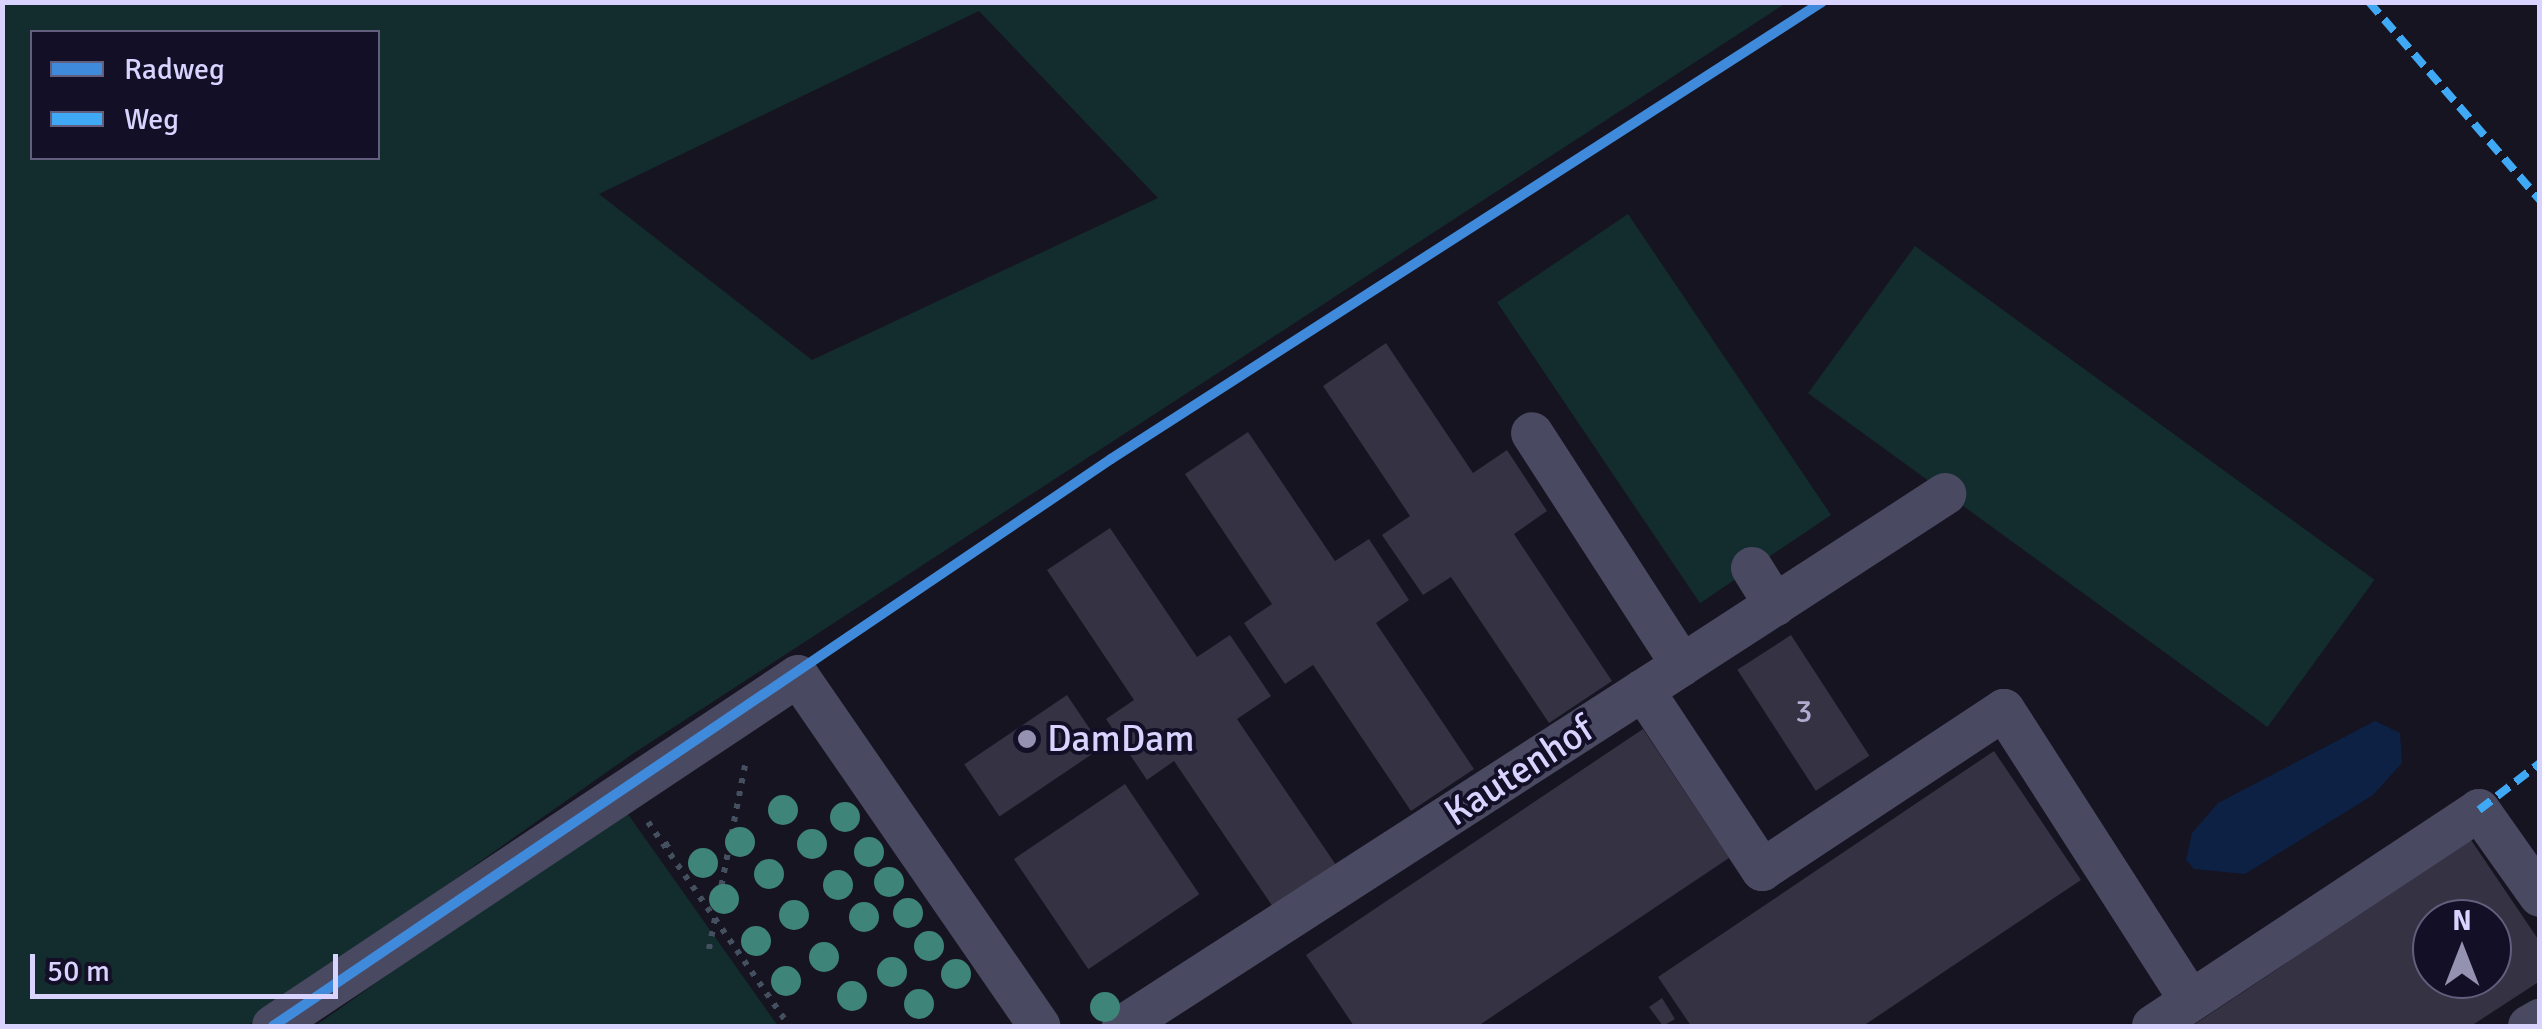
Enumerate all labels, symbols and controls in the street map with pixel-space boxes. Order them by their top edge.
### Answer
legend [30,30,380,160]
text: Radweg [124,51,225,88]
text: Weg [124,101,179,138]
house number: 3 [1795,693,1813,731]
street label: Kautenhof [1436,706,1602,836]
place label: DamDam [1047,716,1195,762]
marker: DamDam [1016,728,1038,750]
north arrow [2412,899,2512,999]
text: N [2452,904,2472,938]
scale bar [35,934,342,996]
text: 50 m [47,953,110,990]

